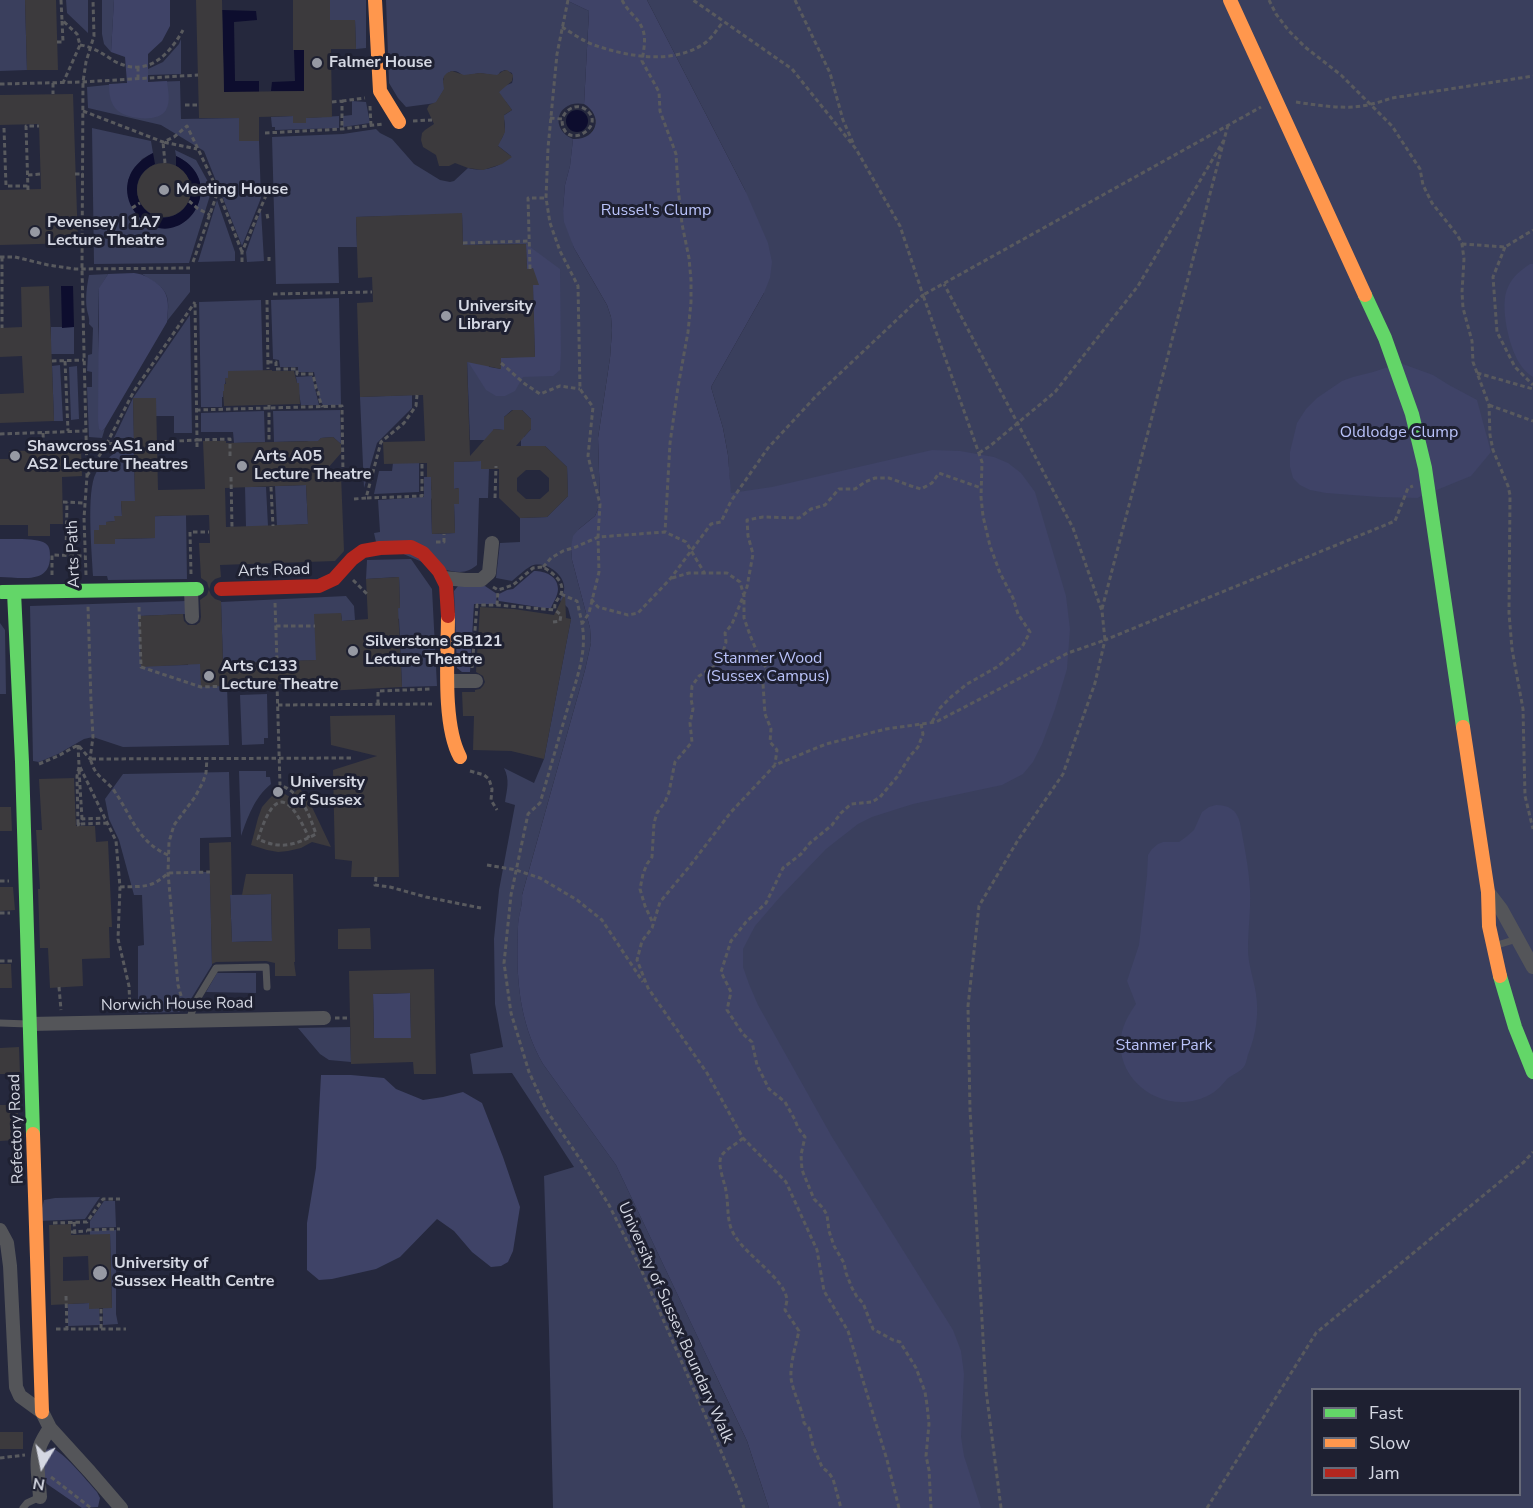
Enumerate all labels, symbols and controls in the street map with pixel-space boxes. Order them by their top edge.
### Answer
place label: Falmer House [329,53,432,73]
marker: Falmer House [310,56,324,70]
place label: Meeting House [176,180,288,200]
marker: Meeting House [157,183,171,197]
park label: Russel's Clump [601,201,711,221]
place label: Pevensey I 1A7 Lecture Theatre [47,213,164,251]
marker: Pevensey I 1A7 Lecture Theatre [28,225,42,239]
place label: University Library [458,297,533,335]
marker: University Library [439,309,453,323]
park label: Oldlodge Clump [1340,423,1458,443]
place label: Shawcross AS1 and AS2 Lecture Theatres [27,437,188,475]
place label: Arts A05 Lecture Theatre [254,447,371,485]
marker: Shawcross AS1 and AS2 Lecture Theatres [8,449,22,463]
marker: Arts A05 Lecture Theatre [235,459,249,473]
street label: Arts Path [63,520,85,588]
street label: Arts Road [237,560,311,582]
place label: Silverstone SB121 Lecture Theatre [365,632,502,670]
marker: Silverstone SB121 Lecture Theatre [346,644,360,658]
park label: Stanmer Wood (Sussex Campus) [706,649,830,687]
place label: Arts C133 Lecture Theatre [221,657,338,695]
marker: Arts C133 Lecture Theatre [202,669,216,683]
place label: University of Sussex [290,773,365,811]
marker: University of Sussex [271,785,285,799]
street label: Norwich House Road [101,994,253,1016]
park label: Stanmer Park [1116,1036,1212,1056]
street label: Refectory Road [5,1074,29,1184]
street label: University of Sussex Boundary Walk [613,1200,737,1446]
place label: University of Sussex Health Centre [114,1254,274,1292]
marker: University of Sussex Health Centre [91,1264,109,1282]
legend [1311,1388,1521,1496]
text: Fast [1369,1401,1403,1425]
text: Slow [1369,1431,1410,1455]
north arrow [12,1436,72,1496]
text: Jam [1369,1461,1400,1485]
text: N [31,1472,47,1496]

